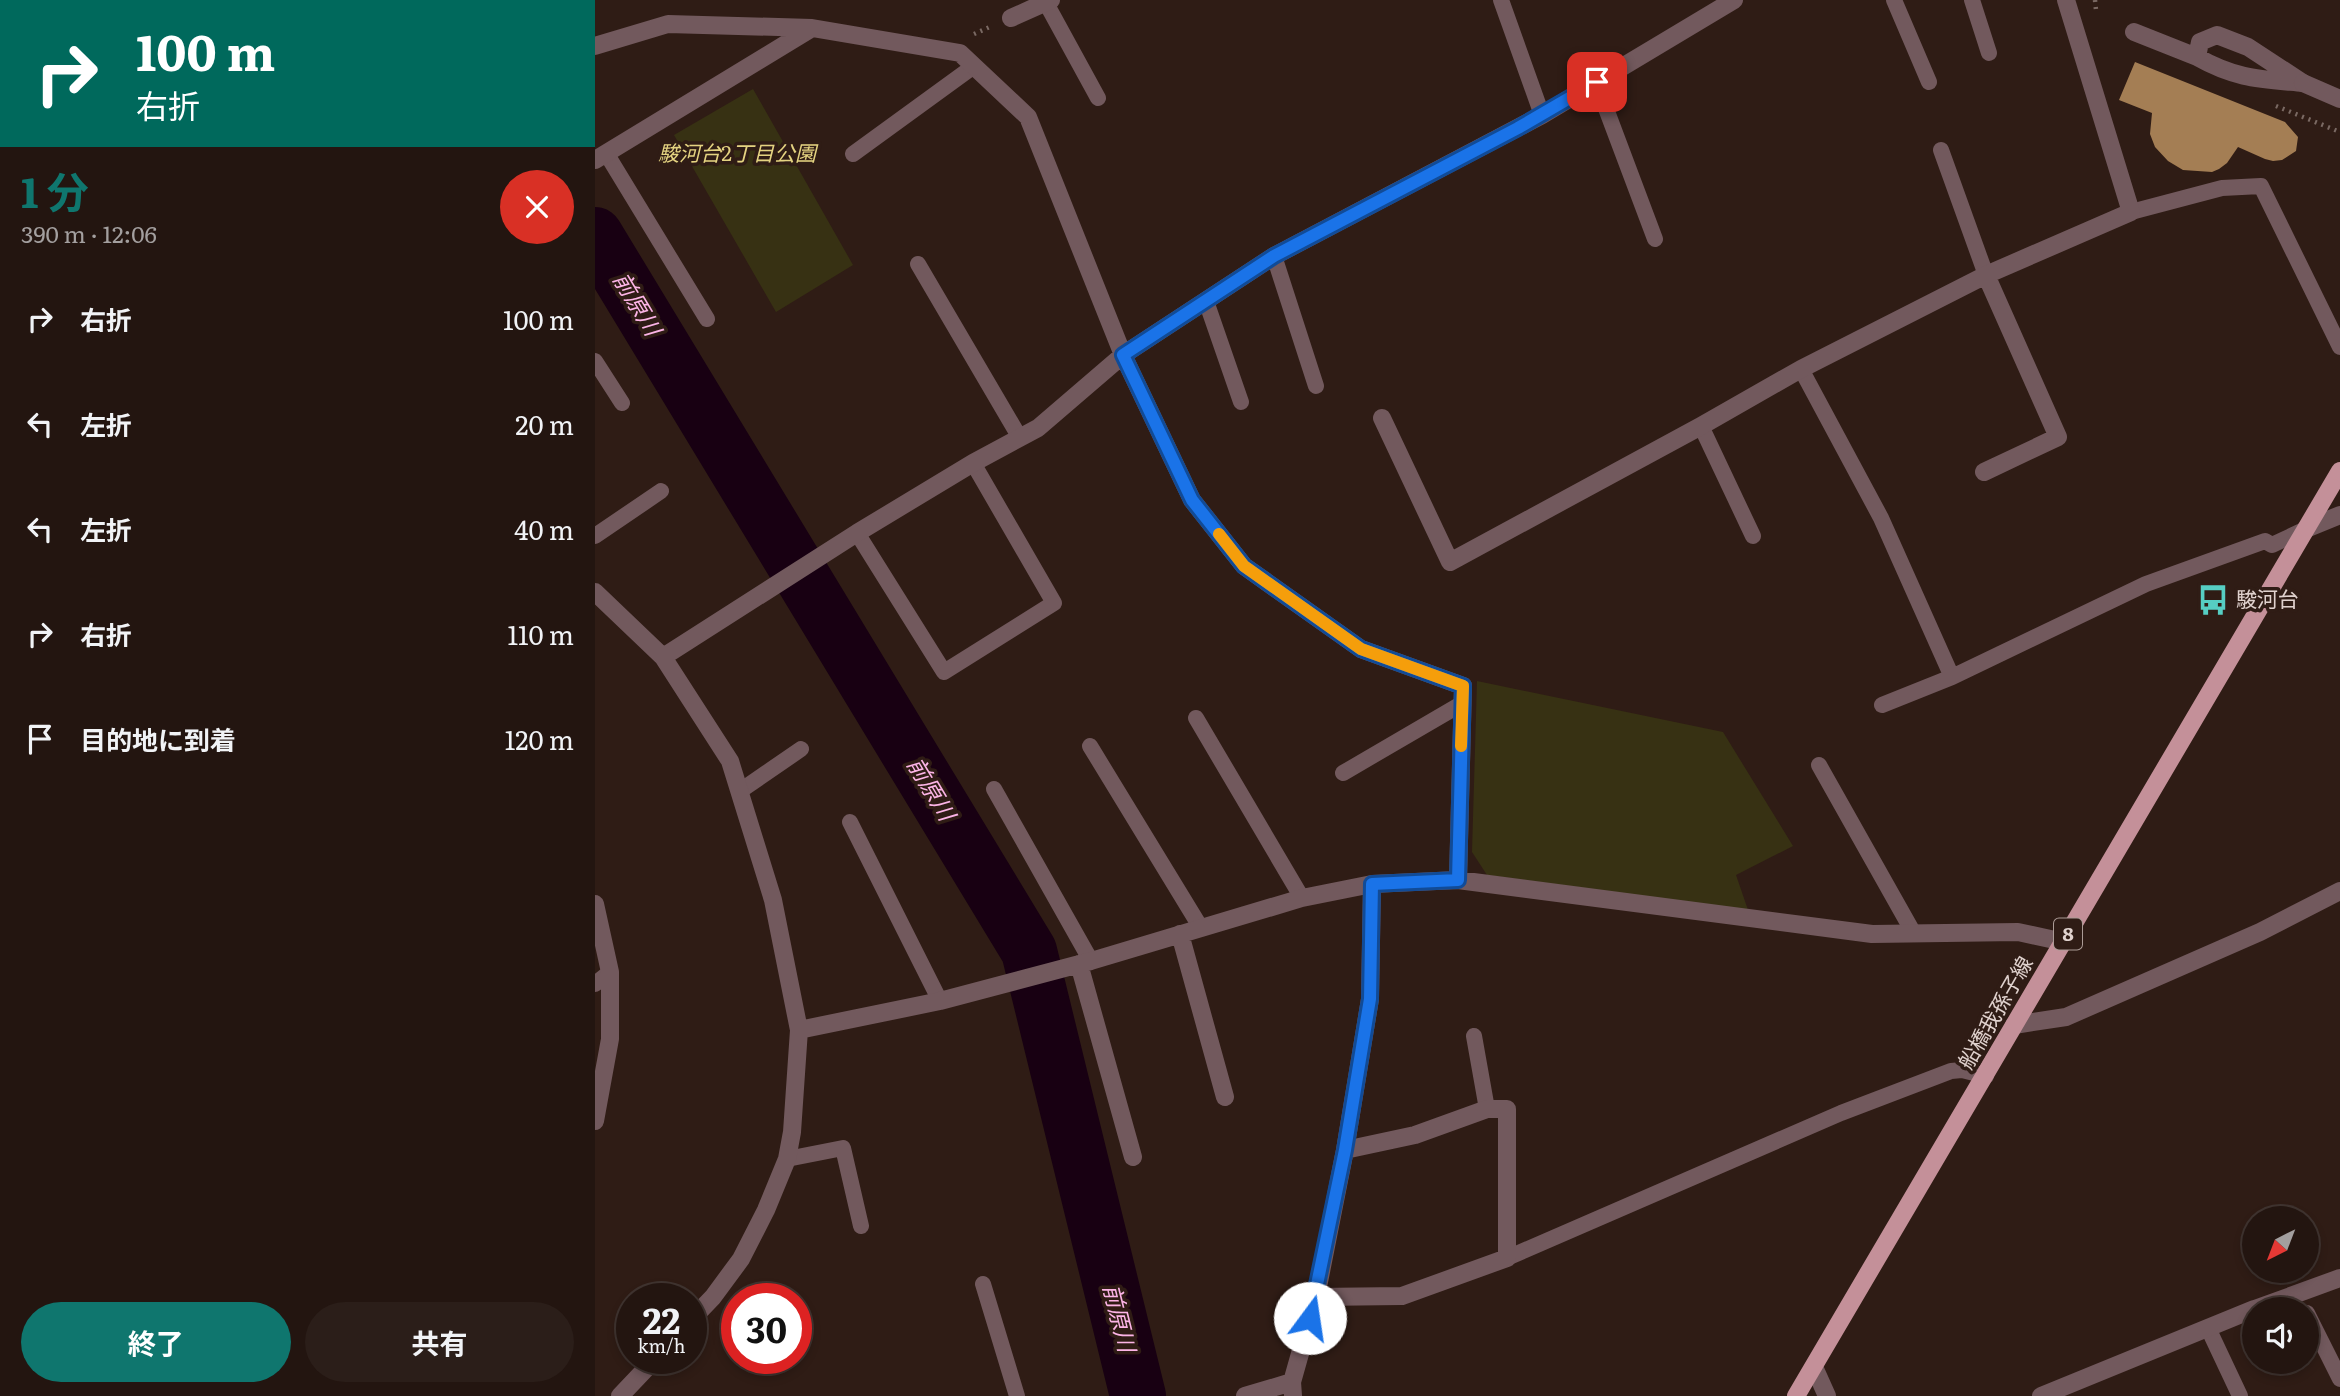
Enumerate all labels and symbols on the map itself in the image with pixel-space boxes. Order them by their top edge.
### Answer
pin [1567,52,1627,112]
park label: 駿河台2丁目公園 [658,136,819,167]
water label: 前原川 [606,265,673,344]
place label: 駿河台 [2236,582,2299,613]
bus stop icon: 駿河台 [2196,583,2230,617]
water label: 前原川 [900,750,967,829]
road number: 8 [2054,918,2082,950]
street label: 船橋我孫子線 [1949,949,2039,1074]
north arrow [2242,1206,2319,1283]
water label: 前原川 [1096,1280,1147,1358]
position arrow [1273,1281,1347,1355]
speed limit sign: 30 [721,1283,812,1374]

